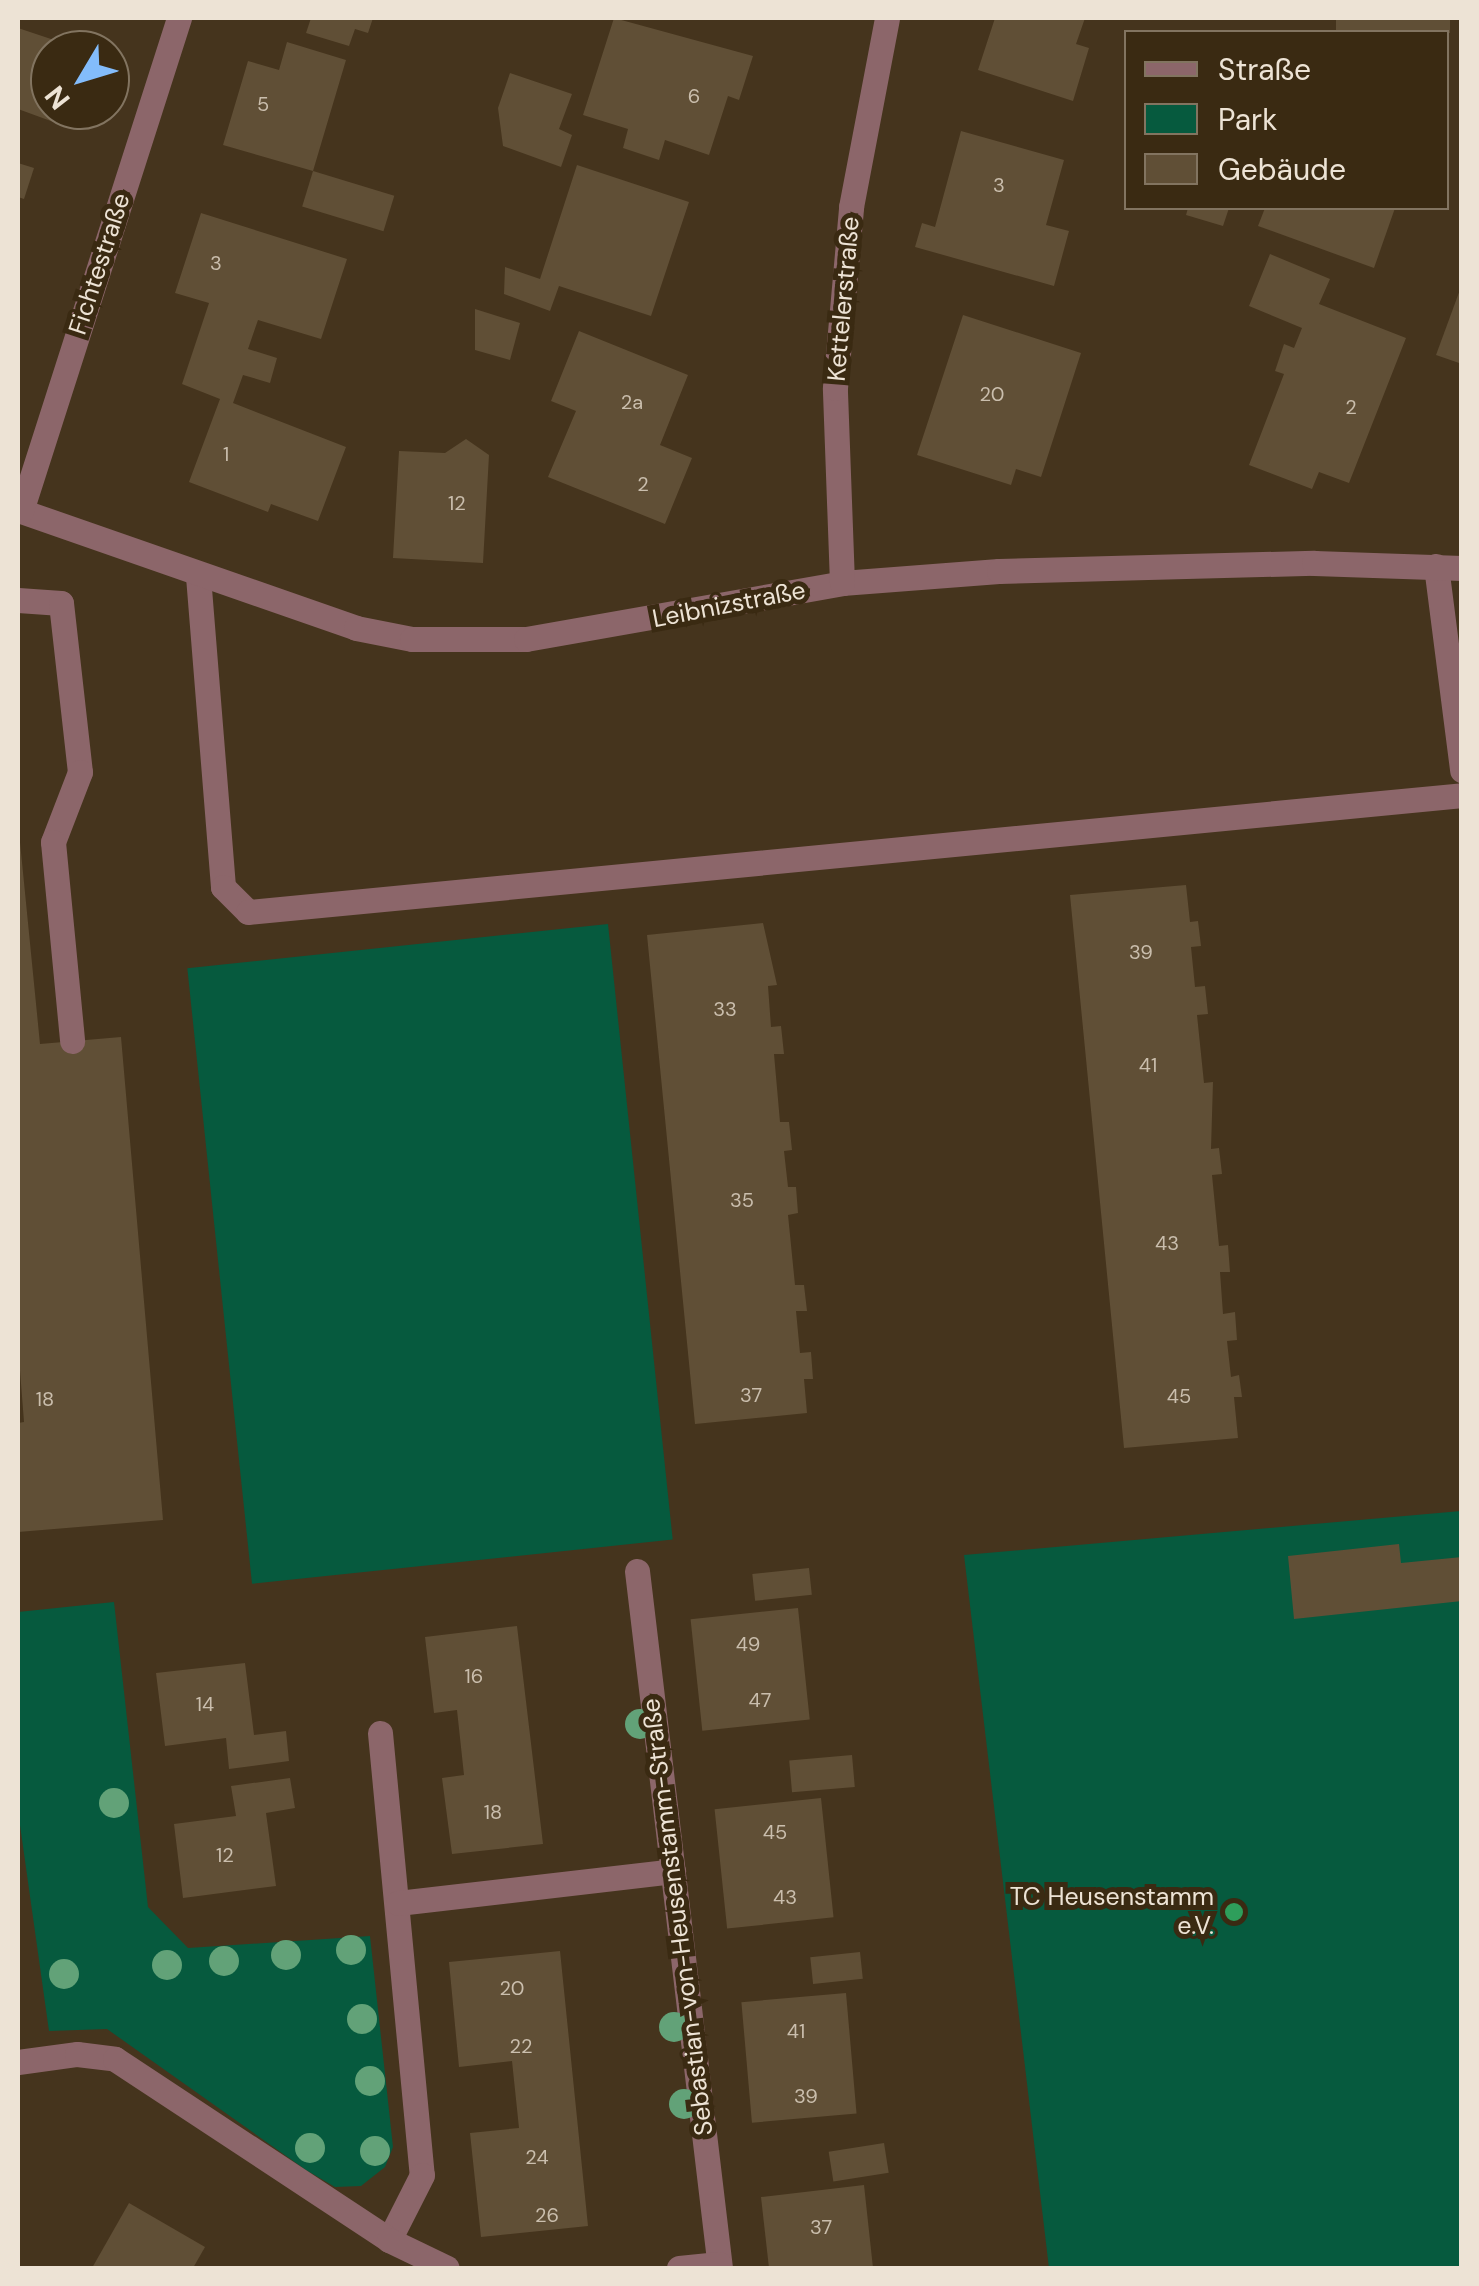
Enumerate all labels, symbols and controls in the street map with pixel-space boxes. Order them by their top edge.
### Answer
north arrow [30,30,130,130]
legend [1124,30,1449,210]
text: Straße [1218,50,1311,89]
text: N [37,78,78,117]
house number: 6 [688,84,700,108]
house number: 5 [257,92,269,116]
text: Park [1218,100,1277,139]
text: Gebäude [1218,150,1346,189]
house number: 3 [993,173,1005,197]
street label: Fichtestraße [63,190,137,338]
street label: Kettelerstraße [822,215,866,383]
house number: 3 [210,251,222,275]
house number: 20 [980,382,1004,406]
house number: 2a [621,390,643,414]
house number: 2 [1345,395,1357,419]
house number: 1 [223,442,229,466]
house number: 2 [637,472,649,496]
house number: 12 [448,491,466,515]
street label: Leibnizstraße [650,575,808,635]
house number: 39 [1129,940,1153,964]
house number: 33 [713,997,737,1021]
house number: 41 [1139,1053,1157,1077]
house number: 35 [730,1188,754,1212]
house number: 43 [1155,1231,1179,1255]
house number: 37 [740,1383,762,1407]
house number: 45 [1167,1384,1191,1408]
house number: 18 [36,1387,54,1411]
house number: 49 [736,1632,760,1656]
house number: 16 [465,1664,483,1688]
house number: 47 [749,1688,771,1712]
house number: 14 [196,1692,214,1716]
street label: Sebastian-von-Heusenstamm-Straße [636,1697,720,2137]
house number: 18 [484,1800,502,1824]
house number: 45 [763,1820,787,1844]
house number: 12 [216,1843,234,1867]
place label: TC Heusenstamm e.V. [1010,1883,1214,1942]
house number: 43 [773,1885,797,1909]
marker: TC Heusenstamm e.V. [1223,1901,1245,1923]
house number: 20 [500,1976,524,2000]
house number: 41 [787,2019,805,2043]
house number: 22 [509,2034,533,2058]
house number: 39 [794,2084,818,2108]
house number: 24 [525,2145,549,2169]
house number: 26 [535,2203,559,2227]
house number: 37 [810,2215,832,2239]

